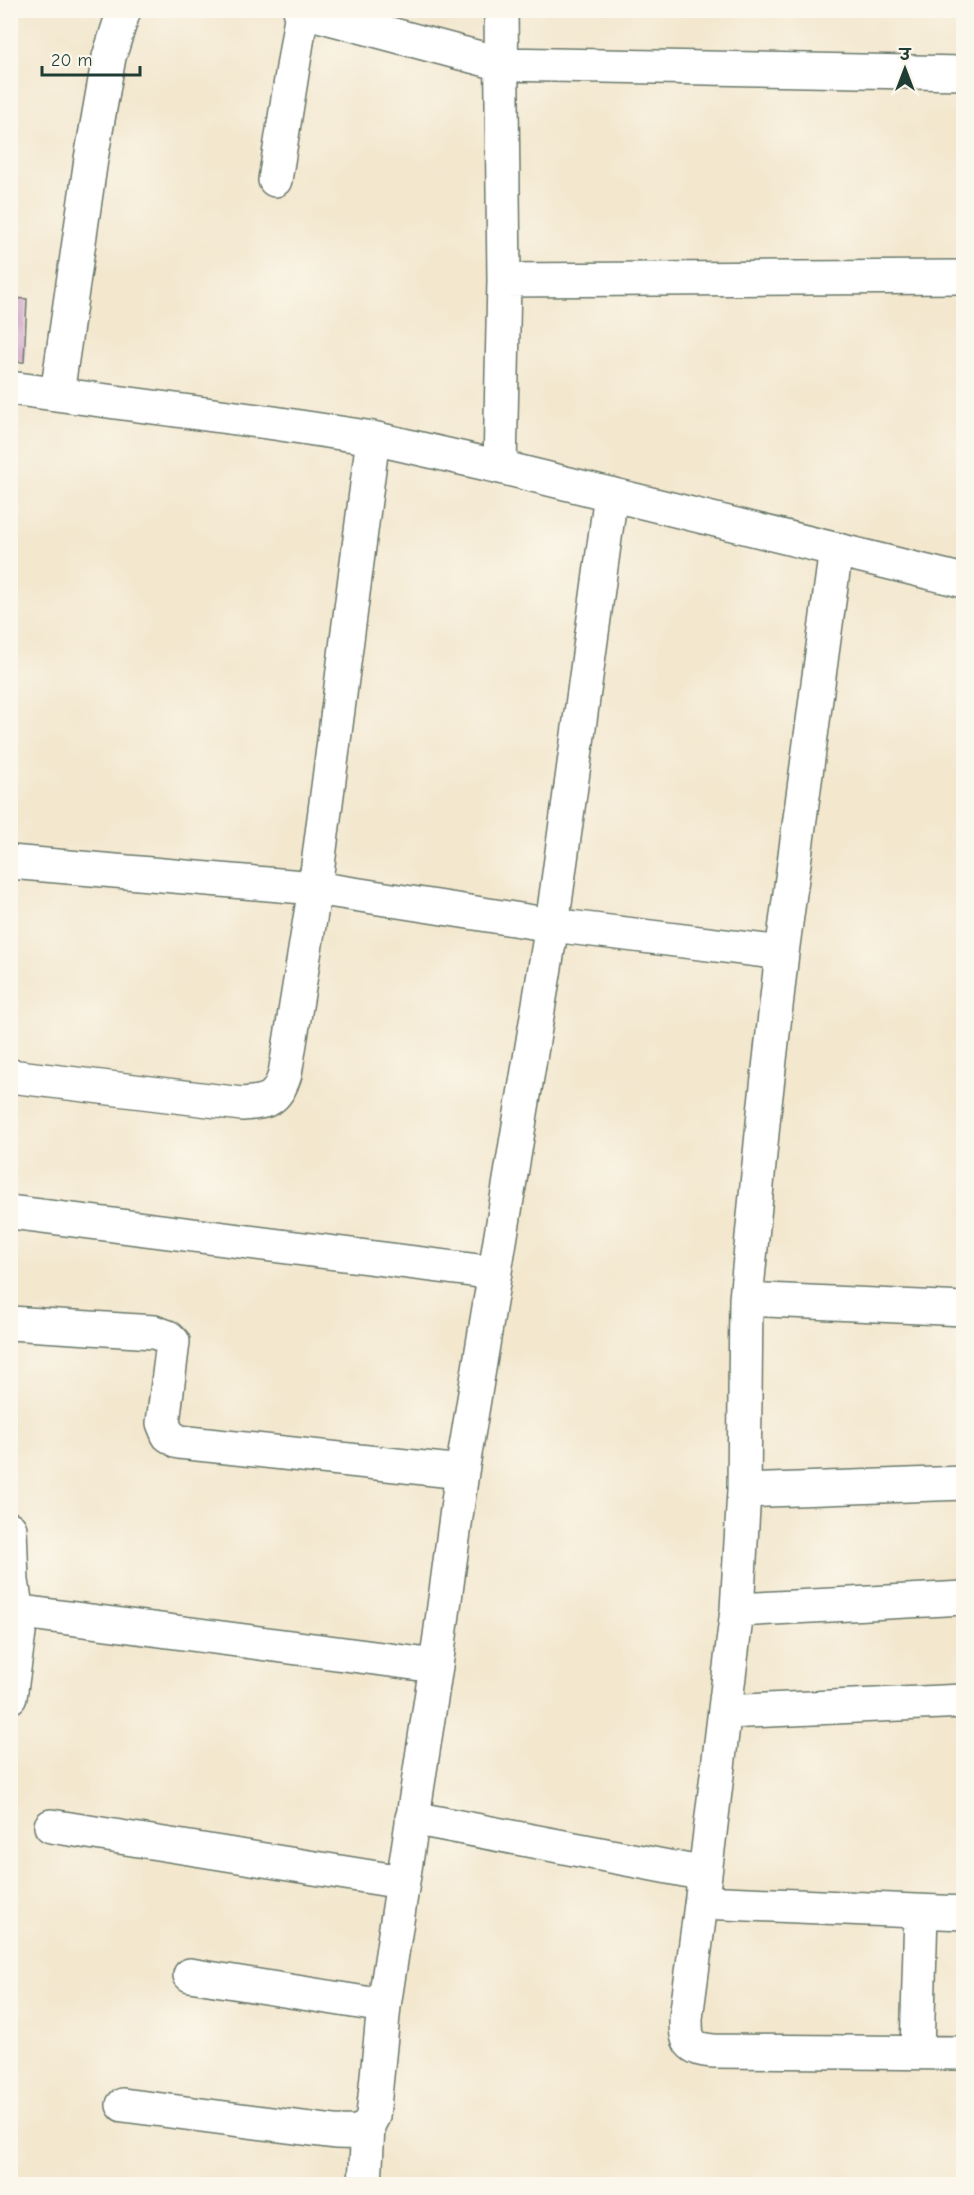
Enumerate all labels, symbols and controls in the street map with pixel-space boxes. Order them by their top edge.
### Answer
scale bar [42,39,140,77]
north arrow [875,39,935,99]
text: उ [898,46,912,64]
text: 20 m [51,50,92,71]

